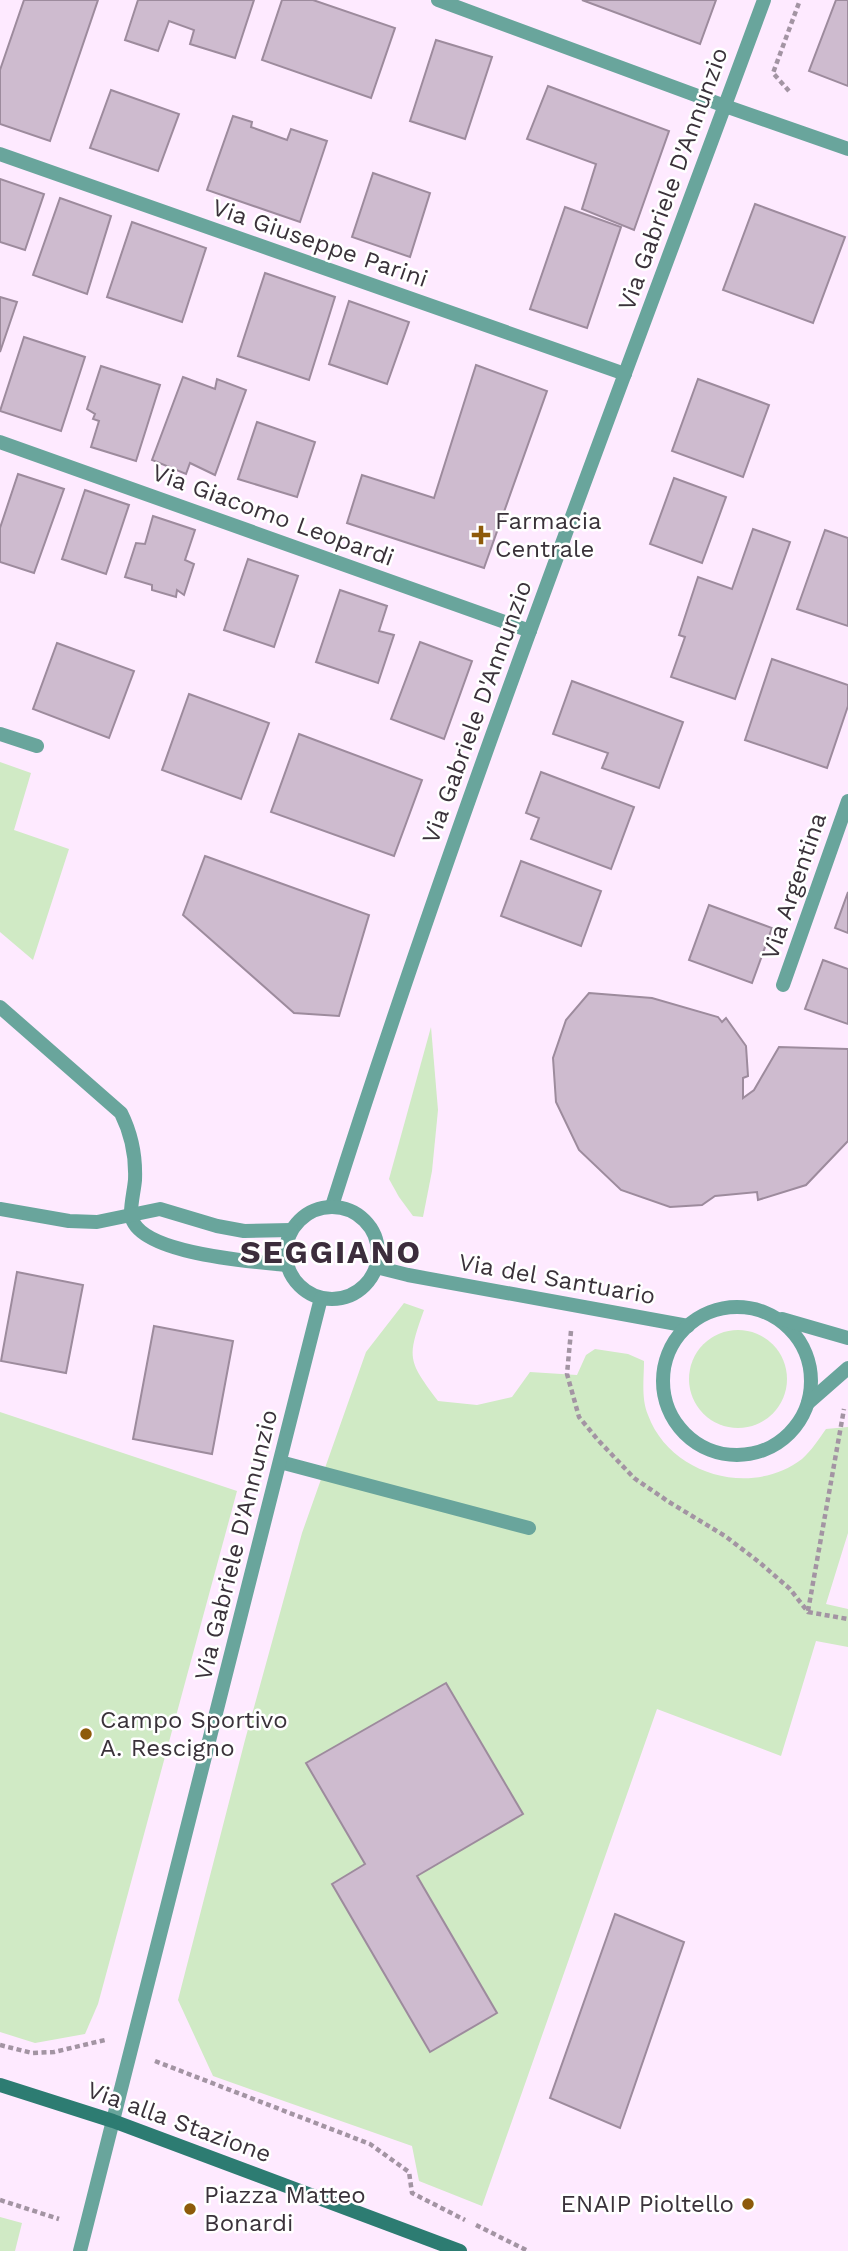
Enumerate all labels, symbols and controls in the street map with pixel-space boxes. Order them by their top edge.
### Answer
street label: Via Gabriele D'Annunzio [612,44,734,314]
street label: Via Giuseppe Parini [209,193,431,293]
street label: Via Giacomo Leopardi [148,458,398,572]
place label: Farmacia Centrale [495,507,602,563]
marker: Farmacia Centrale [473,527,489,543]
street label: Via Gabriele D'Annunzio [416,577,538,847]
street label: Via Argentina [756,809,832,963]
district label: SEGGIANO [240,1233,422,1271]
street label: Via del Santuario [456,1248,658,1310]
street label: Via Gabriele D'Annunzio [189,1407,283,1683]
place label: Campo Sportivo A. Rescigno [100,1706,288,1762]
marker: Campo Sportivo A. Rescigno [78,1726,94,1742]
street label: Via alla Stazione [83,2076,275,2168]
place label: Piazza Matteo Bonardi [204,2181,366,2237]
place label: ENAIP Pioltello [561,2190,734,2218]
marker: ENAIP Pioltello [740,2196,756,2212]
marker: Piazza Matteo Bonardi [182,2201,198,2217]

